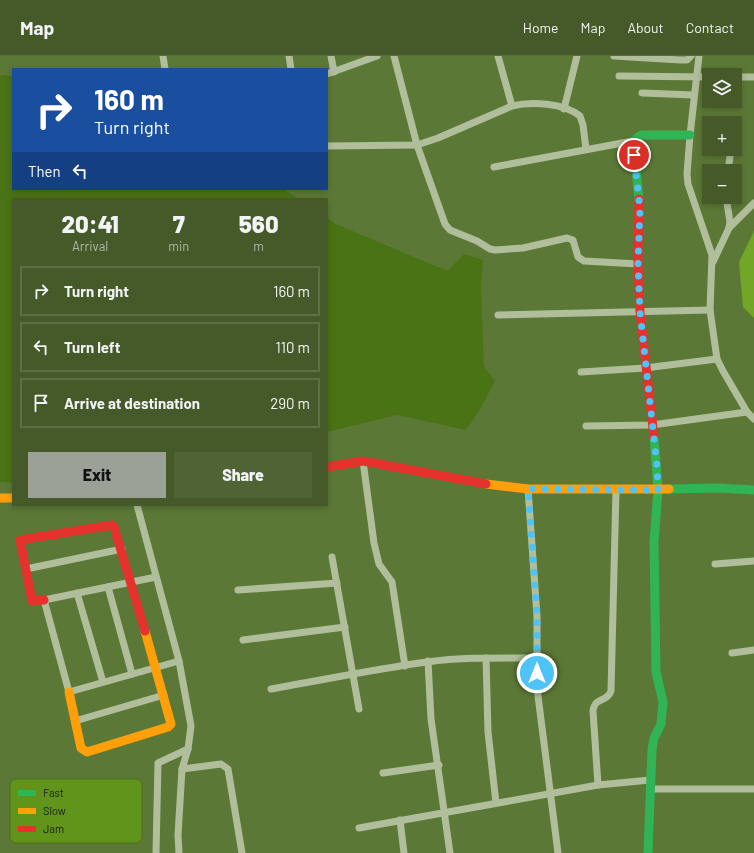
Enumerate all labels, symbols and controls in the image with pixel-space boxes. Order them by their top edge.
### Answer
text: Map [20,16,54,39]
text: Home [523,19,559,36]
text: Map [581,19,605,36]
text: About [627,19,664,36]
text: Contact [686,19,734,36]
map controls [702,68,742,204]
button: layers [702,68,742,108]
text: 160 m [94,82,164,116]
icon: right [28,84,80,136]
text: Turn right [94,116,170,138]
button: + [702,116,742,156]
pin [617,138,651,172]
icon: arrive [623,144,645,166]
icon: left [69,160,91,182]
text: Then [28,162,61,180]
button: − [702,164,742,204]
text: 20:41 [61,209,119,238]
text: 7 [173,209,185,238]
text: 560 [239,209,279,238]
text: Arrival [72,238,108,254]
text: min [168,238,189,254]
text: m [253,238,264,254]
icon: right [30,280,52,302]
text: Turn right [64,282,129,300]
text: 160 m [273,282,310,300]
icon: left [30,336,52,358]
text: Turn left [64,338,120,356]
text: 110 m [276,338,310,356]
icon: arrive [30,392,52,414]
text: Arrive at destination [64,394,200,412]
text: 290 m [270,394,310,412]
button: Exit [28,452,166,498]
button: Share [174,452,312,498]
position arrow [516,652,558,694]
legend [10,779,142,843]
text: Fast [43,786,64,799]
text: Slow [43,804,66,817]
text: Jam [43,822,64,835]

